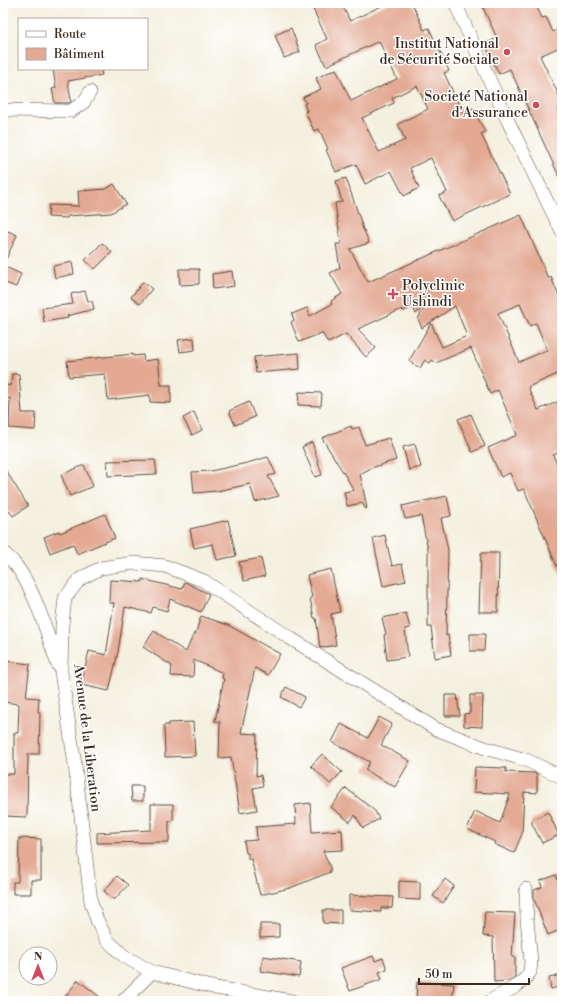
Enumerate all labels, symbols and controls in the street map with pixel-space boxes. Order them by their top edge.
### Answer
legend [18,18,148,70]
text: Route [54,27,86,42]
place label: Institut National de Sécurité Sociale [379,35,499,69]
text: Bâtiment [53,47,105,62]
marker: Institut National de Sécurité Sociale [502,47,512,57]
place label: Societé National d'Assurance [424,88,528,122]
marker: Societé National d'Assurance [531,100,541,110]
place label: Polyclinic Ushindi [402,277,465,311]
marker: Polyclinic Ushindi [387,288,399,300]
street label: Avenue de la Liberation [69,662,105,814]
north arrow [18,946,58,986]
text: N [34,950,43,964]
scale bar [419,960,529,986]
text: 50 m [425,967,453,982]

